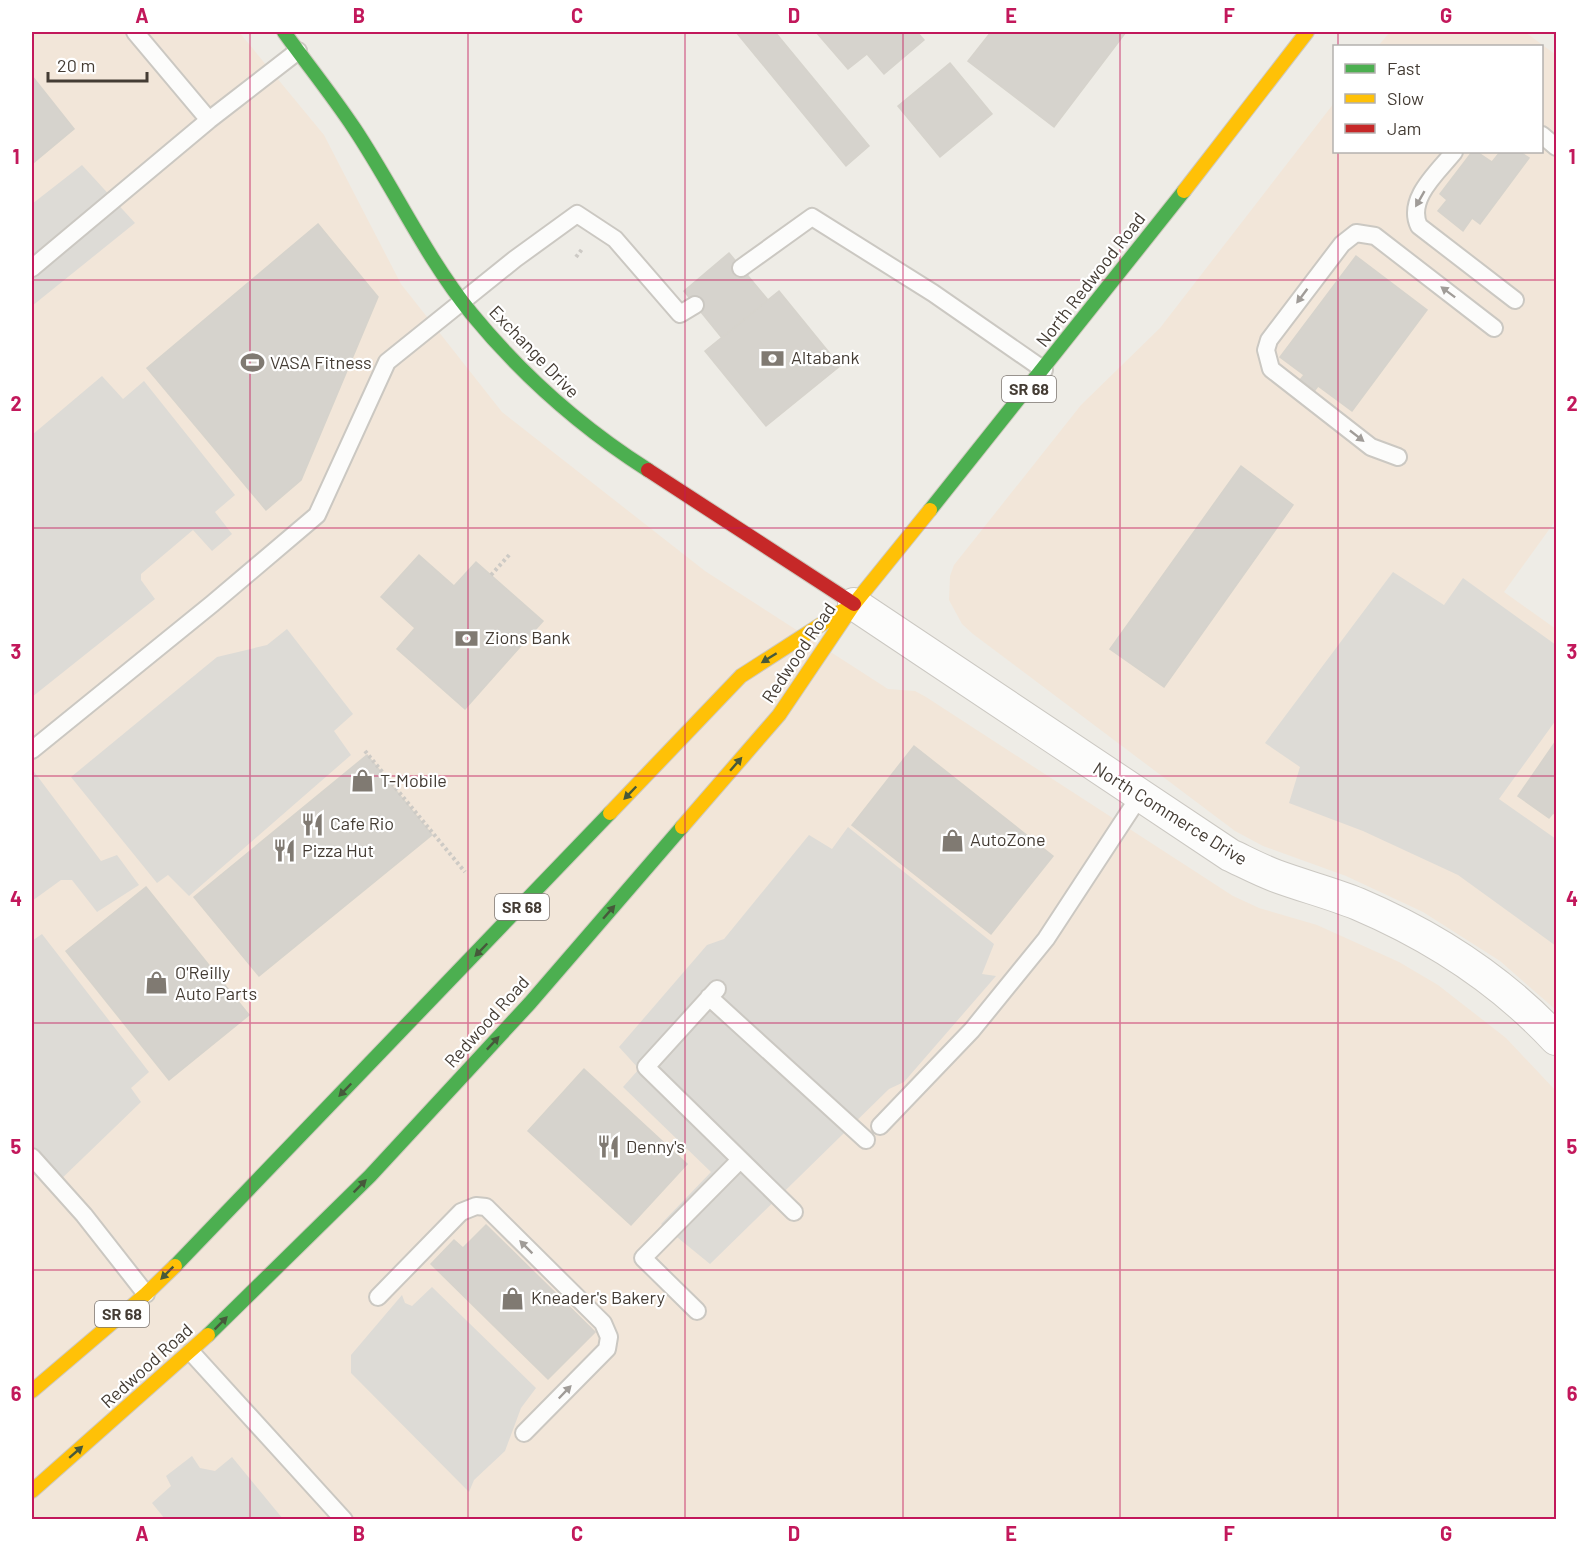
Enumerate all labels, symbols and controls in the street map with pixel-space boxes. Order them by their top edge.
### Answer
text: A [135,3,149,27]
text: B [353,3,365,27]
text: C [571,3,583,27]
text: D [788,3,800,27]
text: E [1005,3,1017,27]
text: F [1223,3,1235,27]
text: G [1440,3,1452,27]
scale bar [48,45,147,83]
legend [1333,45,1543,153]
text: 20 m [57,54,95,76]
text: Fast [1387,57,1421,79]
text: Slow [1387,87,1424,109]
text: Jam [1387,117,1421,139]
text: 1 [12,144,20,168]
text: 1 [1568,144,1576,168]
one-way arrow [1415,191,1425,208]
street label: North Redwood Road [1031,208,1150,351]
one-way arrow [1440,287,1455,299]
one-way arrow [1297,289,1309,304]
street label: Exchange Drive [485,301,584,402]
bank icon: Altabank [760,345,786,371]
place label: Altabank [791,346,860,368]
sports icon: VASA Fitness [239,350,265,376]
place label: VASA Fitness [270,351,372,373]
road number: SR 68 [1002,376,1056,402]
text: 2 [10,391,22,415]
text: 2 [1566,391,1578,415]
one-way arrow [1349,430,1365,442]
street label: Redwood Road [757,598,840,707]
bank icon: Zions Bank [454,625,480,651]
place label: Zions Bank [485,626,570,648]
text: 3 [11,639,21,663]
text: 3 [1567,639,1577,663]
one-way arrow [761,653,777,664]
one-way arrow [729,757,742,772]
street label: North Commerce Drive [1089,757,1252,870]
shop icon: T-Mobile [349,768,375,794]
place label: T-Mobile [380,769,447,791]
one-way arrow [623,786,637,800]
restaurant icon: Cafe Rio [299,811,325,837]
place label: Cafe Rio [330,812,394,834]
shop icon: AutoZone [939,827,965,853]
place label: AutoZone [970,828,1046,850]
restaurant icon: Pizza Hut [271,838,297,864]
place label: Pizza Hut [302,839,374,861]
text: 4 [10,886,22,910]
text: 4 [1566,886,1578,910]
road number: SR 68 [495,894,549,920]
one-way arrow [602,905,615,920]
one-way arrow [474,942,488,956]
place label: O'Reilly Auto Parts [175,961,257,1004]
shop icon: O'Reilly Auto Parts [144,970,170,996]
street label: Redwood Road [439,971,533,1072]
one-way arrow [486,1036,499,1051]
one-way arrow [339,1083,353,1097]
text: 5 [11,1134,22,1158]
restaurant icon: Denny's [595,1134,621,1160]
text: 5 [1567,1134,1578,1158]
place label: Denny's [626,1135,685,1157]
one-way arrow [353,1178,367,1193]
one-way arrow [520,1240,534,1254]
one-way arrow [160,1266,174,1280]
shop icon: Kneader's Bakery [500,1285,526,1311]
place label: Kneader's Bakery [531,1286,665,1308]
road number: SR 68 [95,1301,149,1327]
one-way arrow [214,1316,228,1330]
street label: Redwood Road [96,1318,197,1412]
text: 6 [11,1381,22,1405]
text: 6 [1567,1381,1578,1405]
one-way arrow [558,1384,572,1399]
one-way arrow [68,1446,83,1459]
text: A [135,1521,149,1545]
text: B [353,1521,365,1545]
text: C [571,1521,583,1545]
text: D [788,1521,800,1545]
text: E [1005,1521,1017,1545]
text: F [1223,1521,1235,1545]
text: G [1440,1521,1452,1545]

